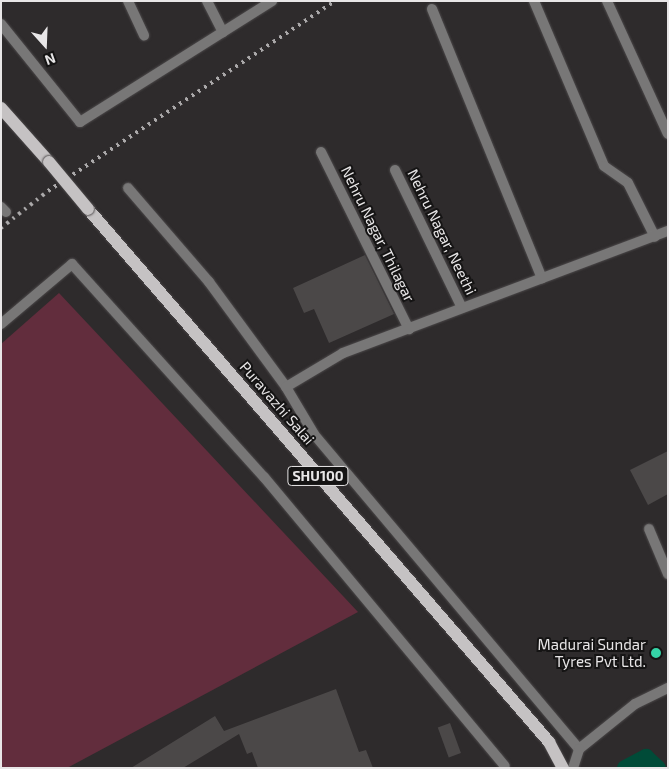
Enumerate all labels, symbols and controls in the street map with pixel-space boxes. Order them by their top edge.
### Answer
north arrow [20,20,70,70]
text: N [43,50,58,69]
street label: Nehru Nagar, Thilagar [337,163,419,305]
street label: Nehru Nagar, Neethi [404,166,480,298]
street label: Puravazhi Salai [236,358,318,448]
road number: SHU100 [287,464,349,488]
place label: Madurai Sundar Tyres Pvt Ltd. [538,635,646,670]
marker: Madurai Sundar Tyres Pvt Ltd. [650,647,662,659]

